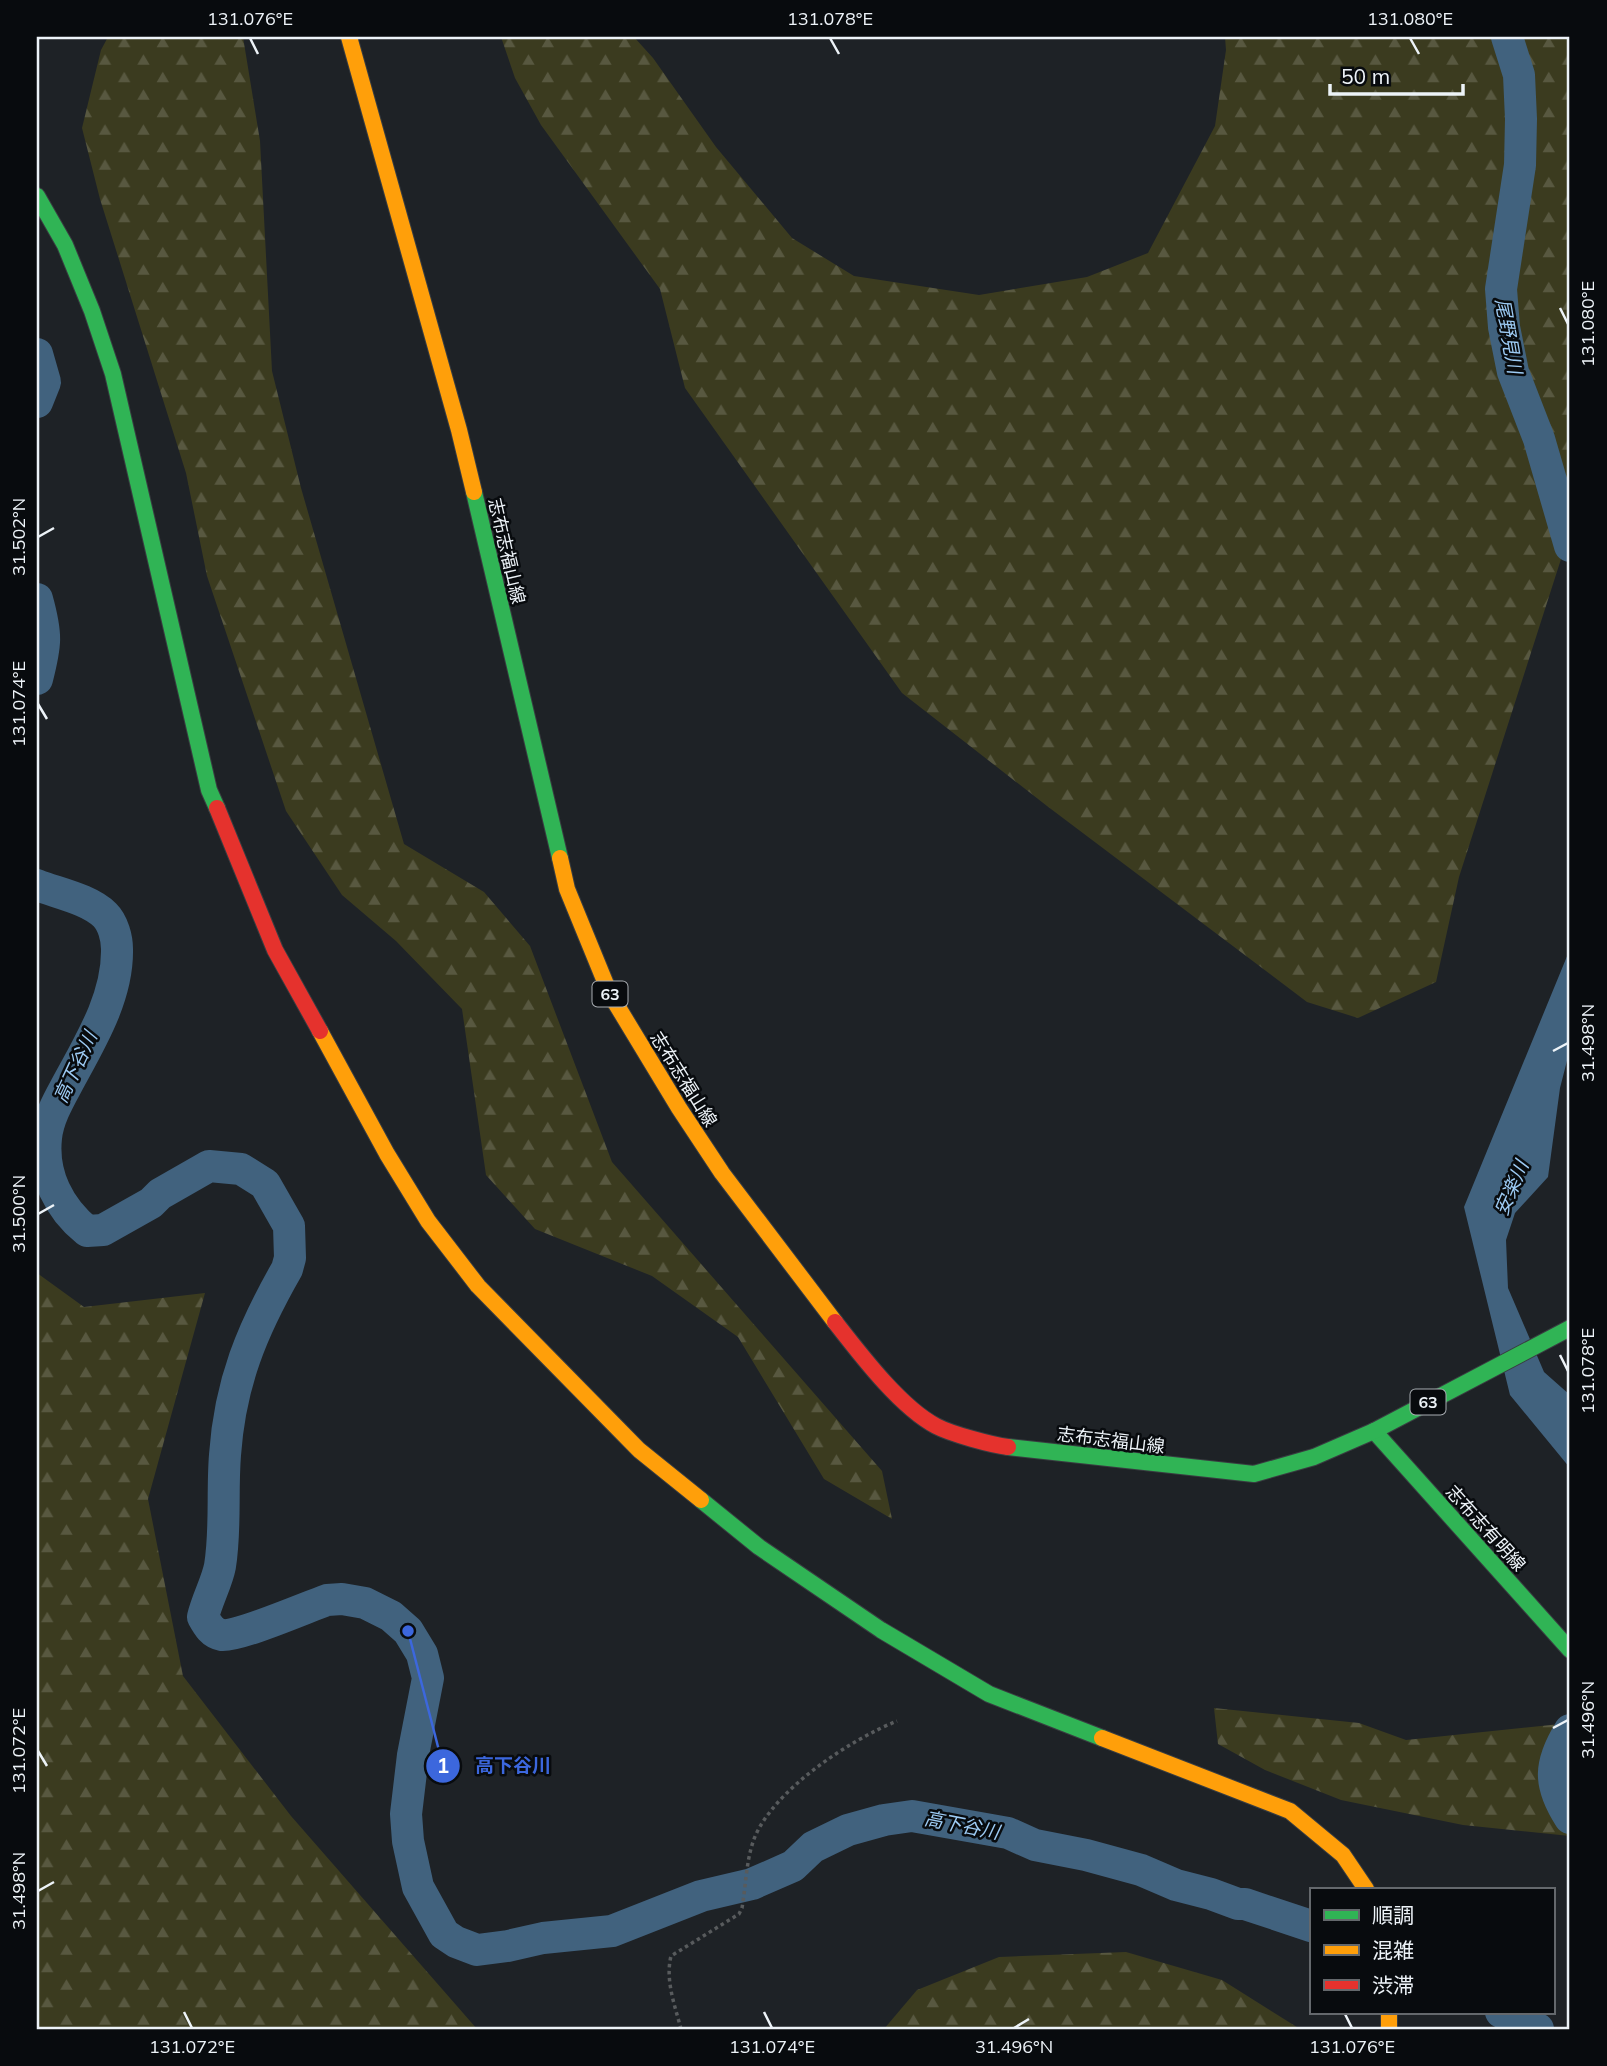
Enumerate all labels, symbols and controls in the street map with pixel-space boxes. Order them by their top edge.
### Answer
text: 131.076°E [207,7,293,30]
text: 131.078°E [787,7,873,30]
text: 131.080°E [1367,7,1453,30]
scale bar [1330,52,1464,96]
text: 50 m [1341,63,1390,89]
text: 131.080°E [1576,281,1599,367]
water label: 尾野見川 [1491,296,1528,377]
street label: 志布志福山線 [484,496,530,606]
text: 31.502°N [7,498,30,576]
text: 131.074°E [7,661,30,747]
road number: 63 [592,982,628,1006]
text: 31.498°N [1576,1004,1599,1082]
water label: 高下谷川 [48,1026,103,1107]
street label: 志布志福山線 [646,1027,722,1131]
water label: 安楽川 [1489,1155,1534,1219]
text: 31.500°N [7,1175,30,1253]
text: 131.078°E [1576,1328,1599,1414]
road number: 63 [1410,1390,1446,1414]
street label: 志布志福山線 [1056,1422,1166,1458]
street label: 志布志有明線 [1441,1480,1531,1576]
text: 31.496°N [1576,1681,1599,1759]
text: 131.072°E [7,1708,30,1794]
callout: 高下谷川 [426,1746,565,1786]
text: 1 [437,1752,449,1778]
text: 高下谷川 [475,1753,551,1777]
water label: 高下谷川 [922,1806,1004,1844]
text: 31.498°N [7,1852,30,1930]
legend [1310,1888,1554,2014]
text: 順調 [1372,1902,1414,1928]
text: 混雑 [1372,1937,1414,1963]
text: 渋滞 [1372,1972,1414,1998]
text: 131.072°E [149,2035,235,2058]
text: 131.074°E [729,2035,815,2058]
text: 31.496°N [975,2035,1053,2058]
text: 131.076°E [1309,2035,1395,2058]

